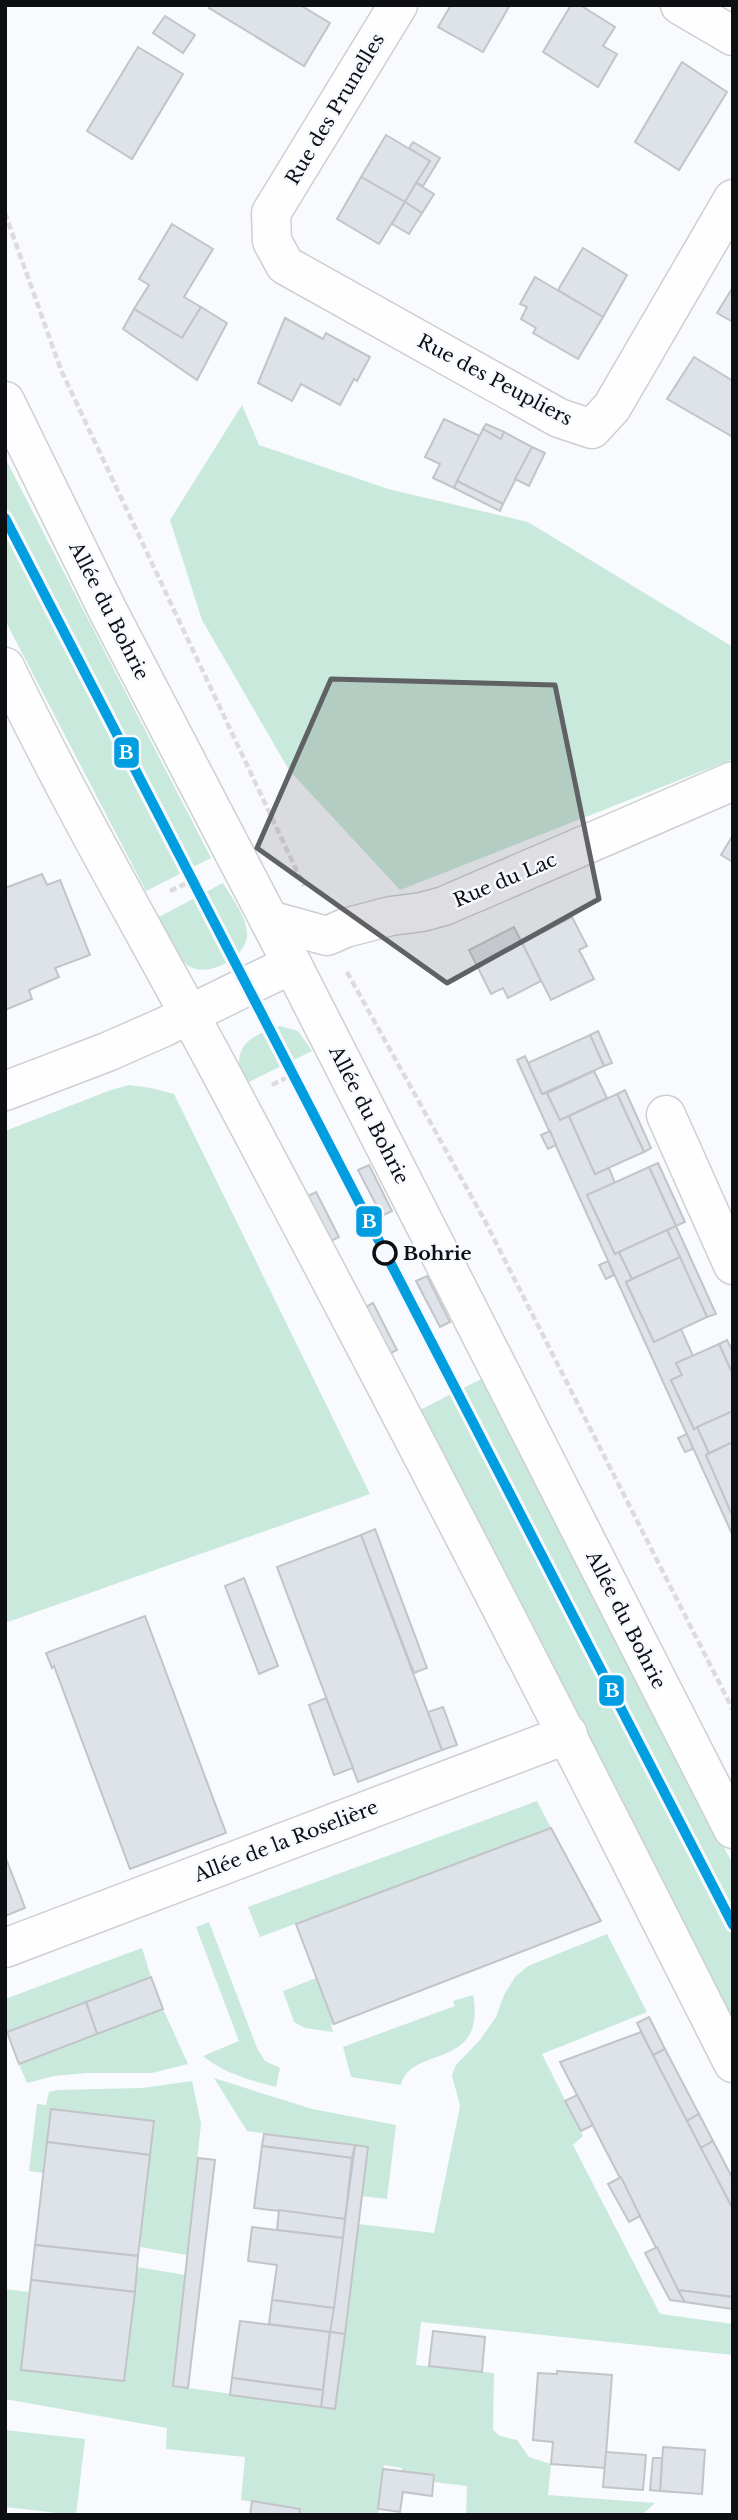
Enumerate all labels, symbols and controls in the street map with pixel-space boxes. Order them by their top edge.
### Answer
street label: Rue des Prunelles [281,29,389,189]
street label: Rue des Peupliers [414,329,576,431]
street label: Allée du Bohrie [64,537,154,684]
line badge: B [113,736,140,769]
text: B [118,741,134,764]
street label: Rue du Lac [450,848,560,912]
street label: Allée du Bohrie [324,1041,414,1188]
line badge: B [355,1205,383,1238]
text: B [361,1210,377,1233]
marker: Bohrie [373,1241,397,1265]
place label: Bohrie [403,1242,472,1265]
street label: Allée du Bohrie [581,1547,671,1693]
line badge: B [598,1674,625,1707]
street label: Allée de la Roselière [190,1795,381,1887]

